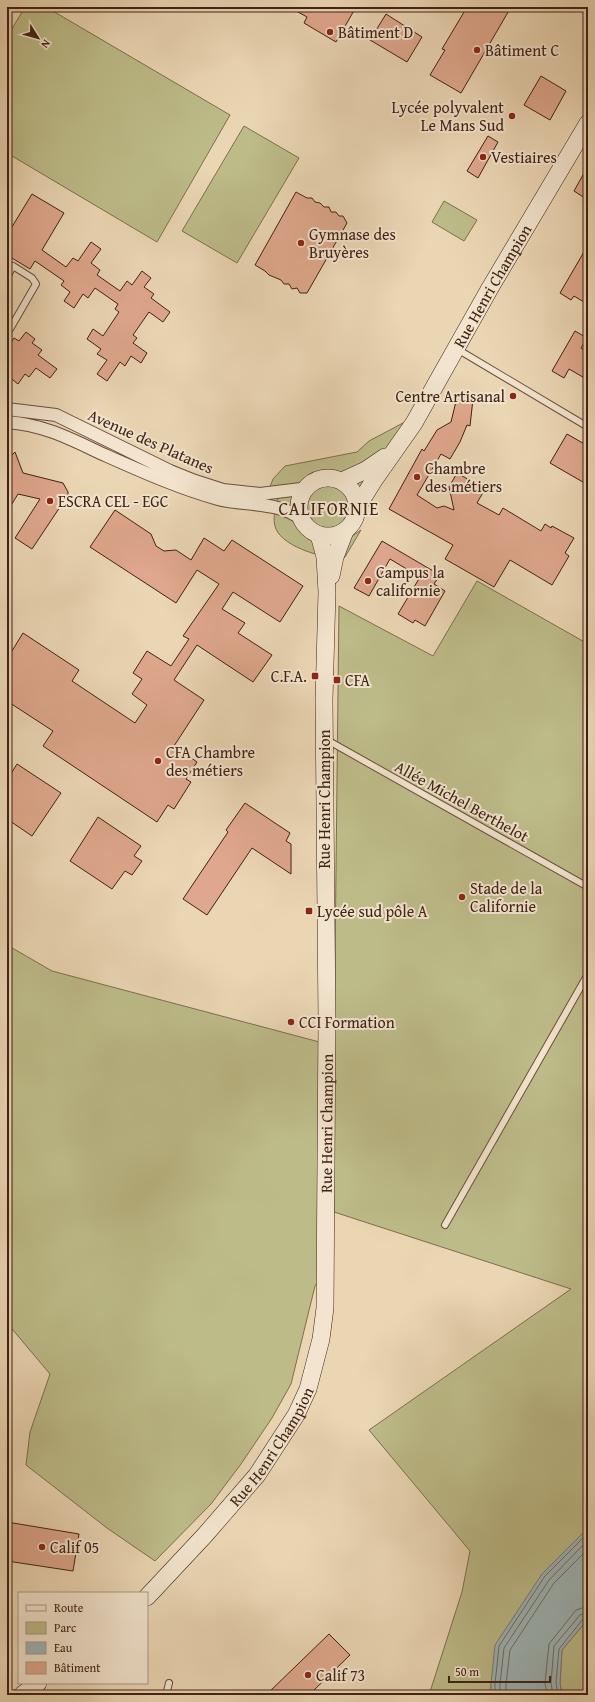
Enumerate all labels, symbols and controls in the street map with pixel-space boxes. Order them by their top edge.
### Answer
north arrow [18,18,58,58]
place label: Bâtiment D [338,20,414,44]
marker: Bâtiment D [325,27,335,37]
text: N [37,36,55,52]
place label: Bâtiment C [485,38,560,62]
marker: Bâtiment C [472,45,482,55]
place label: Lycée polyvalent Le Mans Sud [392,95,504,137]
marker: Lycée polyvalent Le Mans Sud [507,111,517,121]
place label: Vestiaires [491,145,557,169]
marker: Vestiaires [478,152,488,162]
street label: Rue Henri Champion [447,219,537,352]
place label: Gymnase des Bruyères [309,222,396,264]
marker: Gymnase des Bruyères [296,238,306,248]
place label: Centre Artisanal [395,384,506,408]
marker: Centre Artisanal [508,391,518,401]
street label: Avenue des Platanes [84,403,218,479]
place label: Chambre des métiers [425,456,502,498]
marker: Chambre des métiers [412,472,422,482]
place label: ESCRA CEL - EGC [58,489,169,513]
district label: CALIFORNIE [279,495,379,522]
marker: ESCRA CEL - EGC [45,496,55,506]
place label: Campus la californie [376,560,445,602]
marker: Campus la californie [363,576,373,586]
place label: C.F.A. [271,664,307,688]
place label: CFA [345,668,370,692]
marker: C.F.A. [310,671,320,681]
marker: CFA [332,675,342,685]
street label: Rue Henri Champion [312,729,336,869]
place label: CFA Chambre des métiers [166,740,255,782]
street label: Allée Michel Berthelot [391,754,534,848]
marker: CFA Chambre des métiers [153,756,163,766]
place label: Stade de la Californie [470,876,543,918]
marker: Stade de la Californie [457,892,467,902]
place label: Lycée sud pôle A [317,899,428,923]
marker: Lycée sud pôle A [304,906,314,916]
place label: CCI Formation [299,1010,395,1034]
marker: CCI Formation [286,1017,296,1027]
street label: Rue Henri Champion [314,1054,339,1193]
street label: Rue Henri Champion [223,1383,319,1512]
place label: Calif 05 [50,1535,99,1559]
marker: Calif 05 [37,1542,47,1552]
legend [18,1592,148,1684]
text: Route [54,1599,84,1616]
text: Parc [54,1619,77,1636]
text: Eau [54,1639,73,1656]
scale bar [449,1658,550,1684]
text: Bâtiment [54,1659,101,1676]
place label: Calif 73 [316,1663,365,1687]
text: 50 m [455,1663,479,1680]
marker: Calif 73 [303,1670,313,1680]

